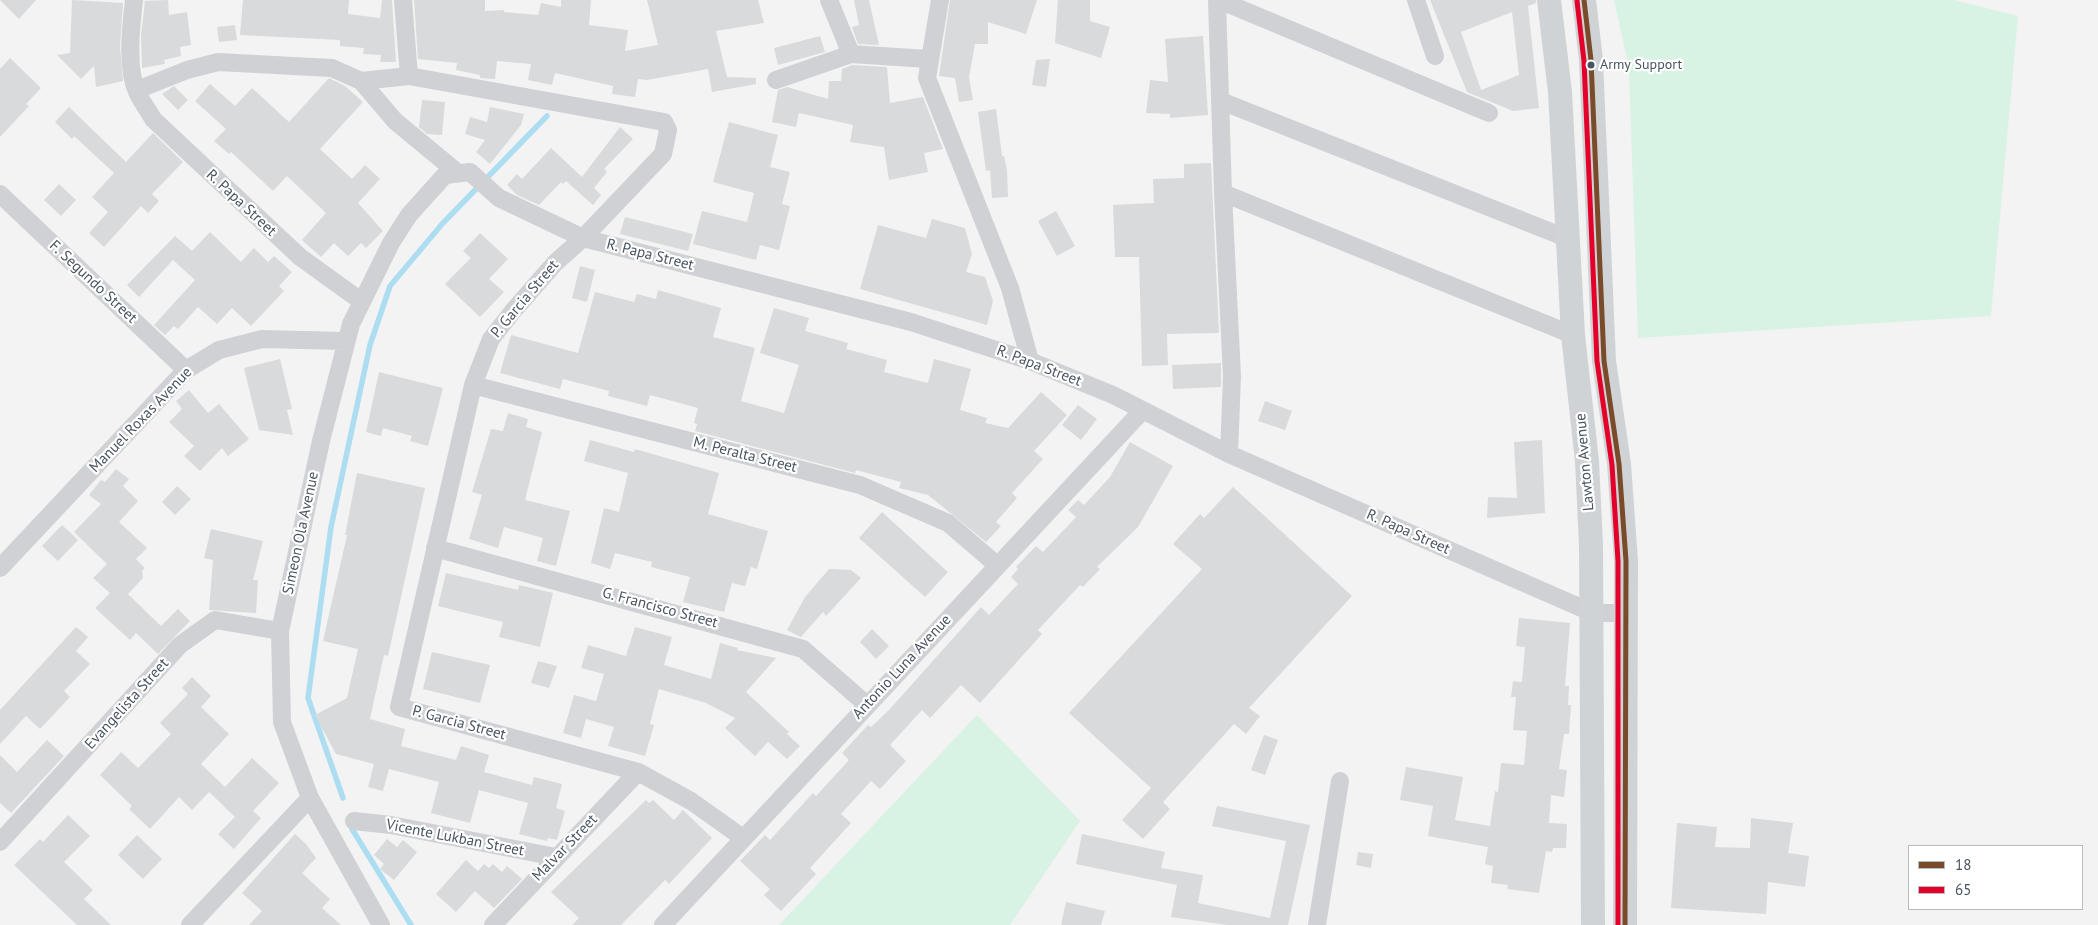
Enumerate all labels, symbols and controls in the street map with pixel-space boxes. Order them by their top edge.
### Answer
place label: Army Support [1600,57,1682,73]
marker: Army Support [1586,60,1596,70]
street label: R. Papa Street [202,166,280,240]
street label: R. Papa Street [604,235,696,275]
street label: F. Segundo Street [45,237,141,327]
street label: P. Garcia Street [487,256,563,342]
street label: R. Papa Street [994,342,1084,390]
street label: Manuel Roxas Avenue [86,363,196,477]
street label: Lawton Avenue [1572,412,1598,512]
street label: M. Peralta Street [691,433,799,477]
street label: Simeon Ola Avenue [279,470,323,596]
street label: R. Papa Street [1364,506,1452,558]
street label: G. Francisco Street [600,584,720,632]
street label: Antonio Luna Avenue [849,611,955,723]
street label: Evangelista Street [81,655,173,753]
street label: P. Garcia Street [410,702,508,744]
street label: Malvar Street [529,811,601,885]
street label: Vicente Lukban Street [385,816,525,860]
legend [1908,845,2083,910]
text: 18 [1955,855,1971,874]
text: 65 [1955,880,1971,899]

